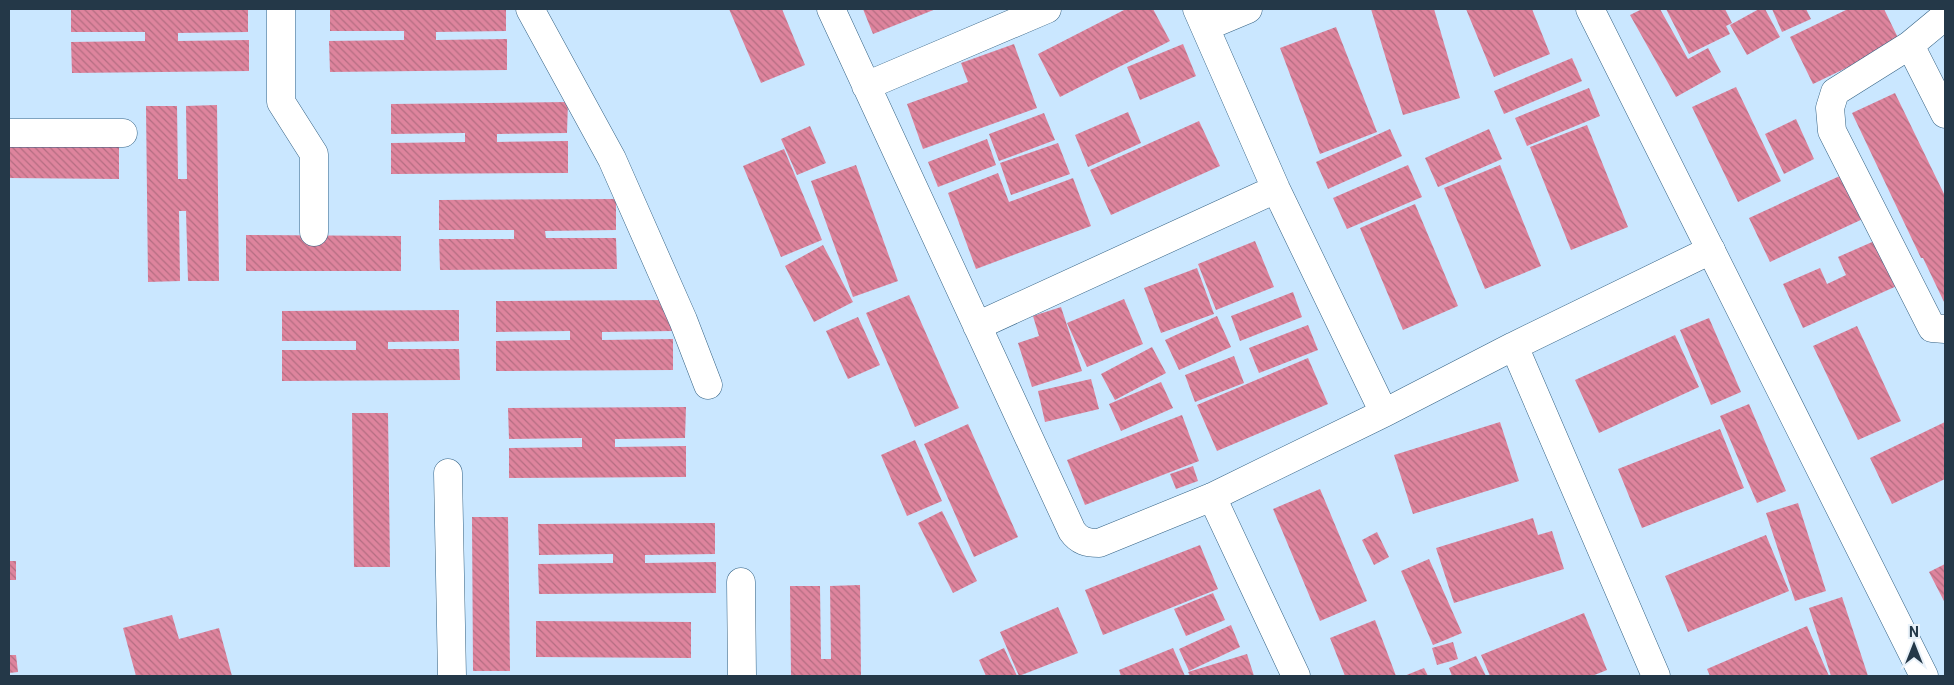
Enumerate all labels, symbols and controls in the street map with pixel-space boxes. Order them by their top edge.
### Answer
north arrow [1889,620,1939,670]
text: N [1909,624,1919,640]

